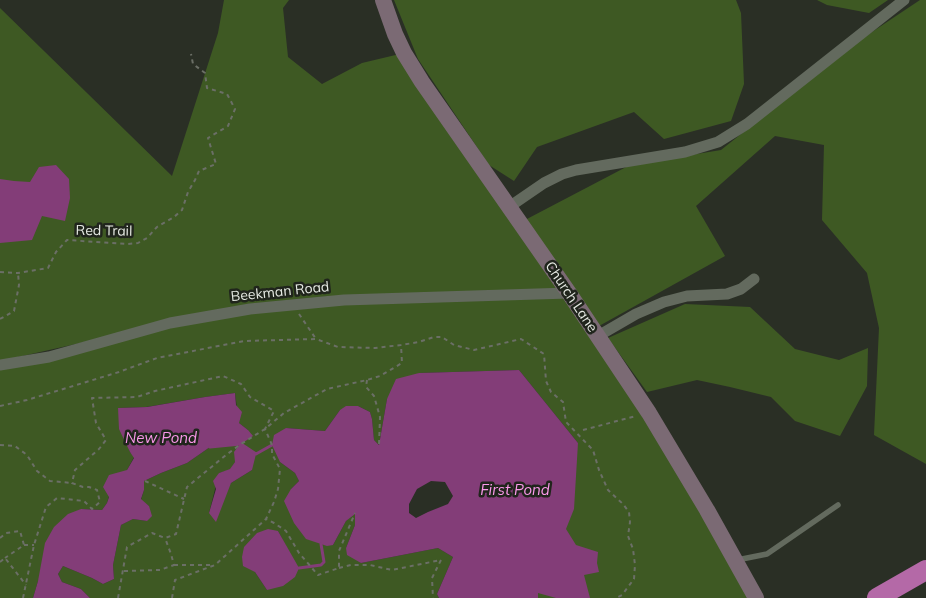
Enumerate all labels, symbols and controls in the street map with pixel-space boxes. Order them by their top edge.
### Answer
street label: Red Trail [76,222,132,240]
street label: Church Lane [541,259,601,335]
street label: Beekman Road [230,278,330,306]
water label: New Pond [125,429,197,447]
water label: First Pond [480,481,550,499]

